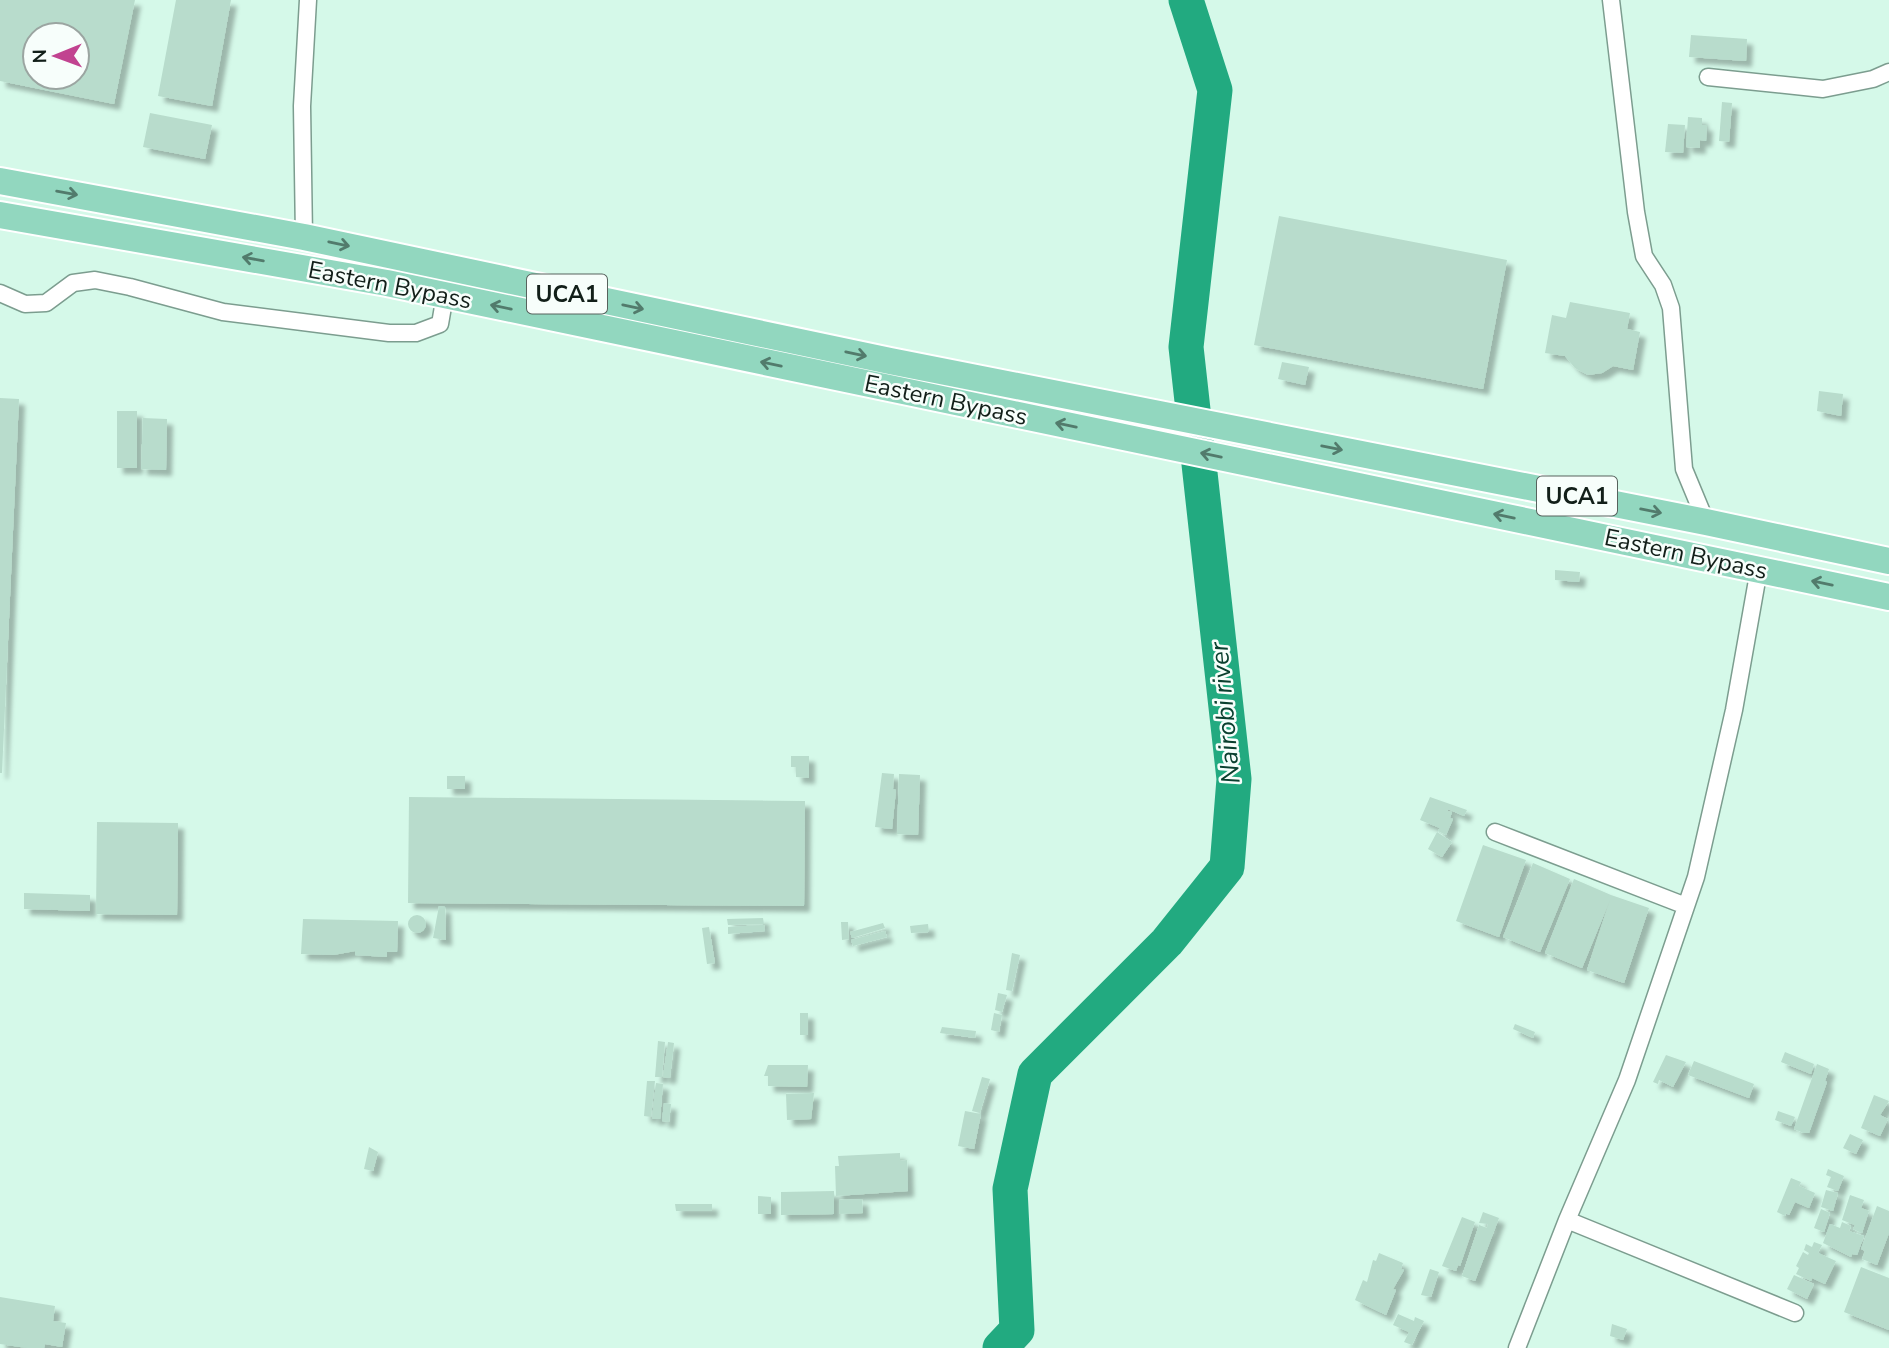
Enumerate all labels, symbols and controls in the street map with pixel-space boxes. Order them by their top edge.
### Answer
north arrow [21,21,91,91]
text: N [27,49,53,64]
one-way arrow [55,187,78,200]
one-way arrow [327,238,350,252]
one-way arrow [242,252,265,265]
street label: Eastern Bypass [306,253,474,317]
road number: UCA1 [527,274,607,314]
one-way arrow [490,299,513,313]
one-way arrow [621,301,644,315]
one-way arrow [844,348,867,362]
one-way arrow [760,356,783,370]
street label: Eastern Bypass [862,367,1030,433]
one-way arrow [1055,417,1078,431]
one-way arrow [1320,442,1343,456]
one-way arrow [1200,447,1223,461]
road number: UCA1 [1537,476,1617,516]
one-way arrow [1639,505,1662,518]
one-way arrow [1493,508,1516,522]
street label: Eastern Bypass [1602,521,1770,587]
one-way arrow [1811,575,1834,589]
water label: Nairobi river [1201,640,1249,785]

